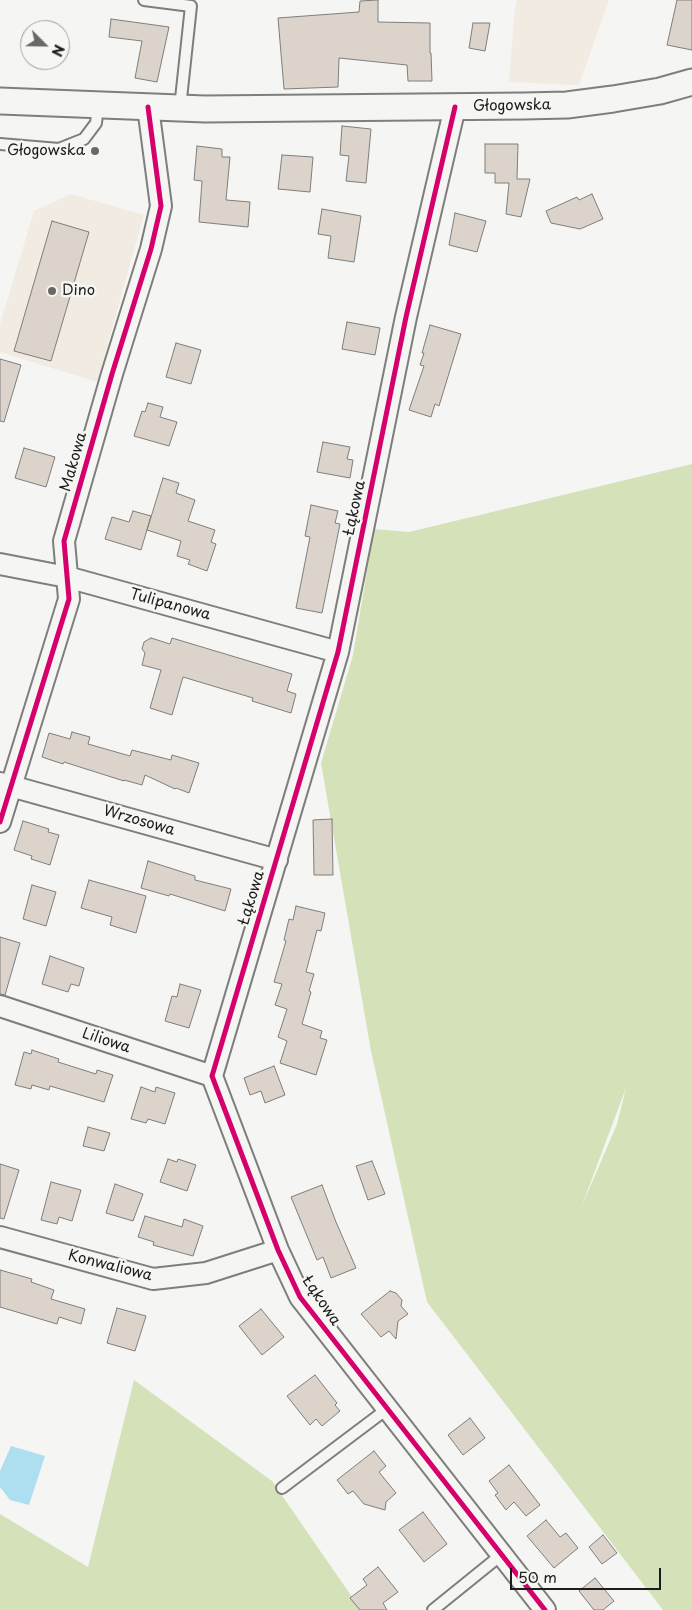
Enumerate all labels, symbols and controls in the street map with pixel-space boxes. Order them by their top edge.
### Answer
north arrow [20,20,70,70]
text: N [47,41,70,60]
street label: Głogowska [473,96,551,116]
place label: Głogowska [7,142,85,160]
marker: Głogowska [89,145,101,157]
place label: Dino [62,282,95,300]
marker: Dino [46,285,58,297]
street label: Makowa [57,430,91,494]
street label: Łąkowa [340,479,370,537]
street label: Tulipanowa [127,586,213,624]
street label: Wrzosowa [101,802,177,840]
street label: Łąkowa [235,869,269,927]
street label: Liliowa [80,1025,132,1057]
street label: Konwaliowa [66,1247,154,1285]
street label: Łąkowa [298,1273,344,1329]
scale bar [512,1558,663,1590]
text: 50 m [518,1565,557,1588]

